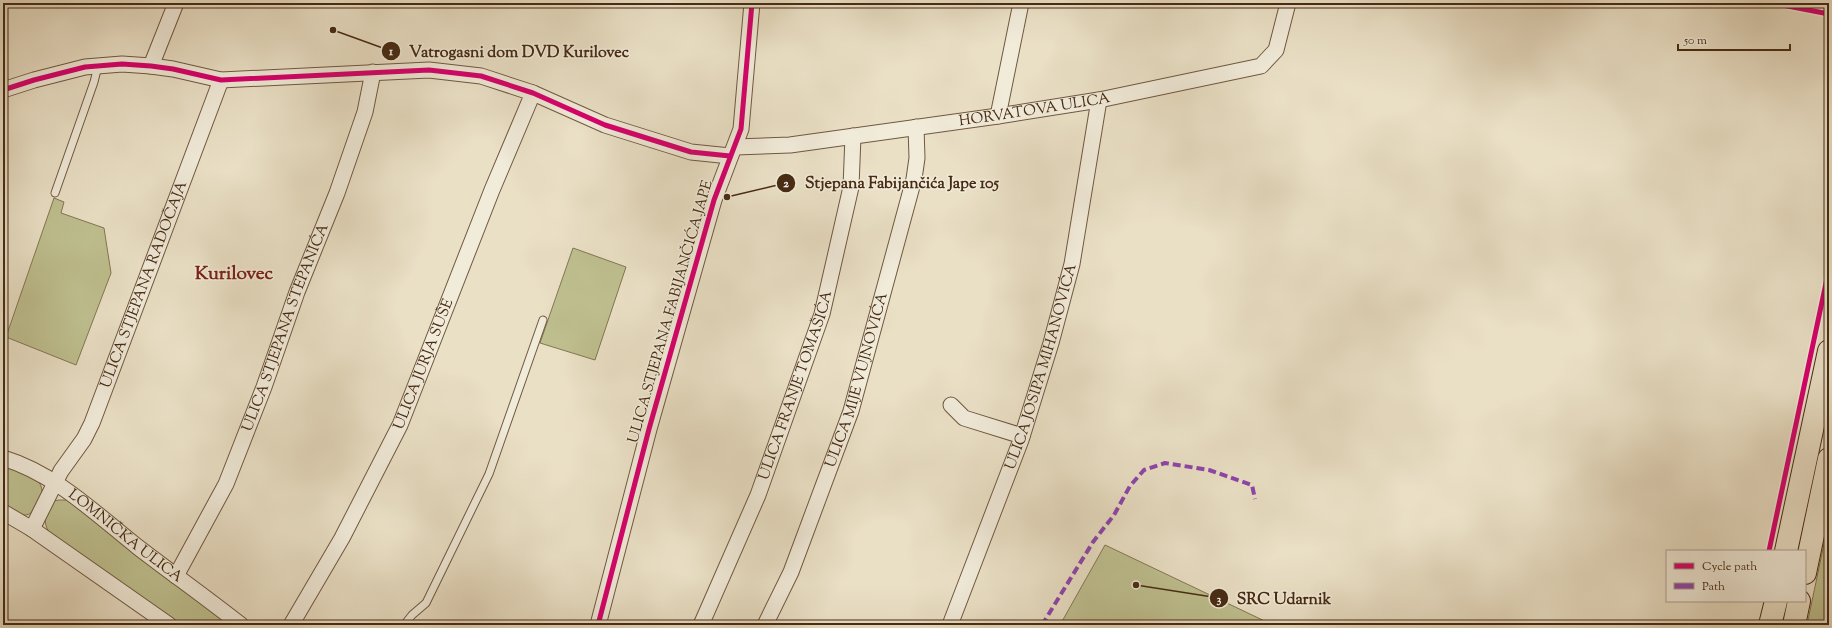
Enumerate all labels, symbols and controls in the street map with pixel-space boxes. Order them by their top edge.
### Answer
scale bar [1678,26,1790,52]
text: 50 m [1683,32,1707,50]
callout: Vatrogasni dom DVD Kurilovec [381,37,637,65]
text: Vatrogasni dom DVD Kurilovec [409,42,630,65]
text: 1 [388,43,394,61]
street label: HORVATOVA ULICA [958,87,1112,132]
callout: Stjepana Fabijančića Jape 105 [776,169,1007,197]
text: Stjepana Fabijančića Jape 105 [805,173,1000,196]
text: 2 [783,175,789,193]
street label: ULICA STJEPANA RADOČAJA [95,178,193,391]
street label: ULICA STJEPANA FABIJANČIĆA JAPE [621,178,719,446]
street label: ULICA STJEPANA STEPANIĆA [237,220,334,435]
district label: Kurilovec [195,261,274,288]
street label: ULICA JOSIPA MIHANOVIĆA [1000,262,1082,473]
street label: ULICA FRANJE TOMAŠIĆA [754,289,838,483]
street label: ULICA MIJE VUJNOVIĆA [820,290,893,471]
street label: ULICA JURJA SUŠE [389,296,459,433]
street label: LOMNIČKA ULICA [64,484,187,588]
legend [1666,550,1806,602]
text: Cycle path [1702,558,1757,576]
text: Path [1702,578,1725,596]
callout: SRC Udarnik [1209,584,1339,612]
text: SRC Udarnik [1237,589,1332,612]
text: 3 [1217,591,1222,609]

